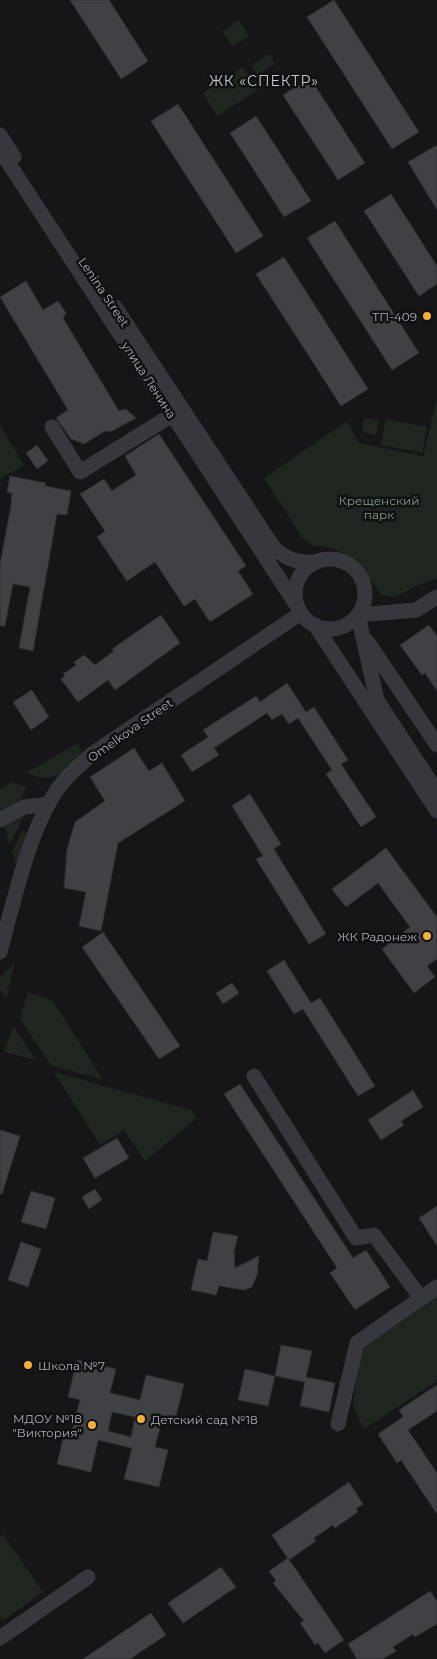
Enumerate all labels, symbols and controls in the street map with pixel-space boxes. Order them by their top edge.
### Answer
district label: ЖК «СПЕКТР» [209,72,319,90]
street label: Lenina Street [75,255,133,330]
place label: ТП-409 [372,309,417,324]
marker: ТП-409 [421,310,433,322]
street label: улица Ленина [118,338,180,421]
park label: Крещенский парк [339,493,419,522]
street label: Omelkova Street [85,695,175,765]
place label: ЖК Радонеж [338,929,417,944]
marker: ЖК Радонеж [421,930,433,942]
place label: Школа №7 [38,1358,105,1373]
marker: Школа №7 [22,1359,34,1371]
place label: МДОУ №18 "Виктория" [12,1411,82,1440]
place label: Детский сад №18 [151,1412,258,1427]
marker: Детский сад №18 [135,1413,147,1425]
marker: МДОУ №18 "Виктория" [86,1419,98,1431]

